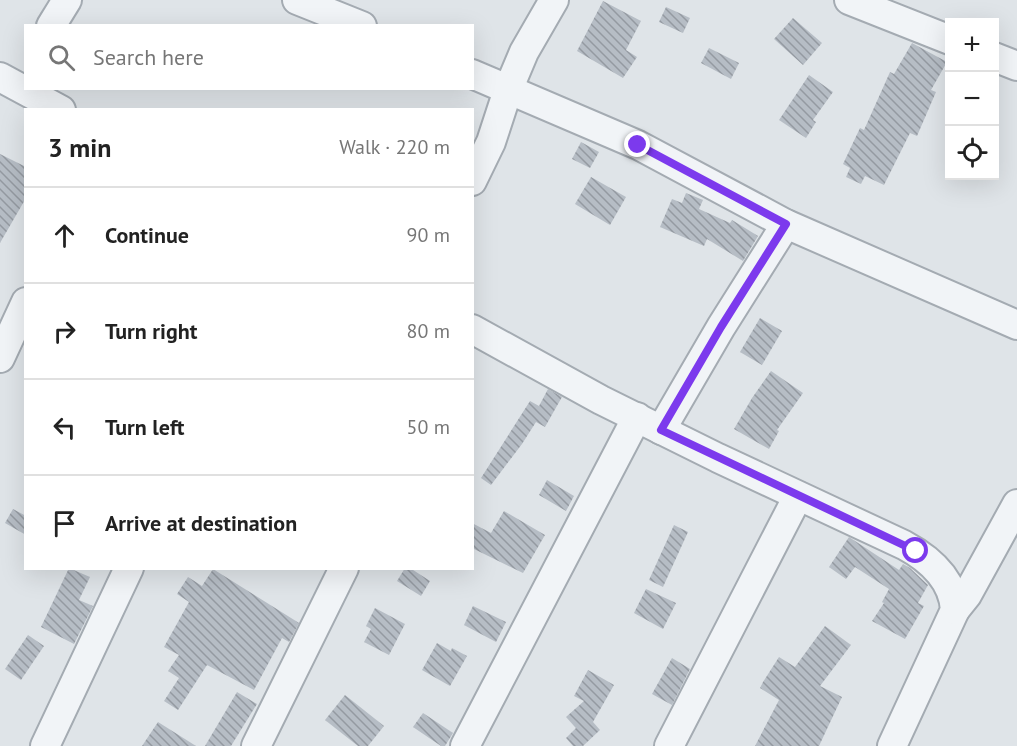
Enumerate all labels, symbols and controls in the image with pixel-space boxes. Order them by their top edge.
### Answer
map controls [945,18,999,180]
button: + [945,18,999,72]
search box [24,24,474,90]
icon: search [45,41,78,74]
text: Search here [93,43,204,71]
button: − [945,72,999,126]
button: locate [945,126,999,180]
text: 3 min [48,131,111,164]
route end [624,131,650,157]
text: Walk · 220 m [339,134,450,160]
icon: ahead [48,219,81,252]
text: Continue [105,221,189,249]
text: 90 m [407,222,450,248]
icon: right [48,315,81,348]
text: Turn right [105,317,197,345]
text: 80 m [407,318,450,344]
icon: left [48,411,81,444]
text: Turn left [105,413,185,441]
text: 50 m [407,414,450,440]
icon: arrive [48,507,81,540]
text: Arrive at destination [105,509,297,537]
route start [902,537,928,563]

